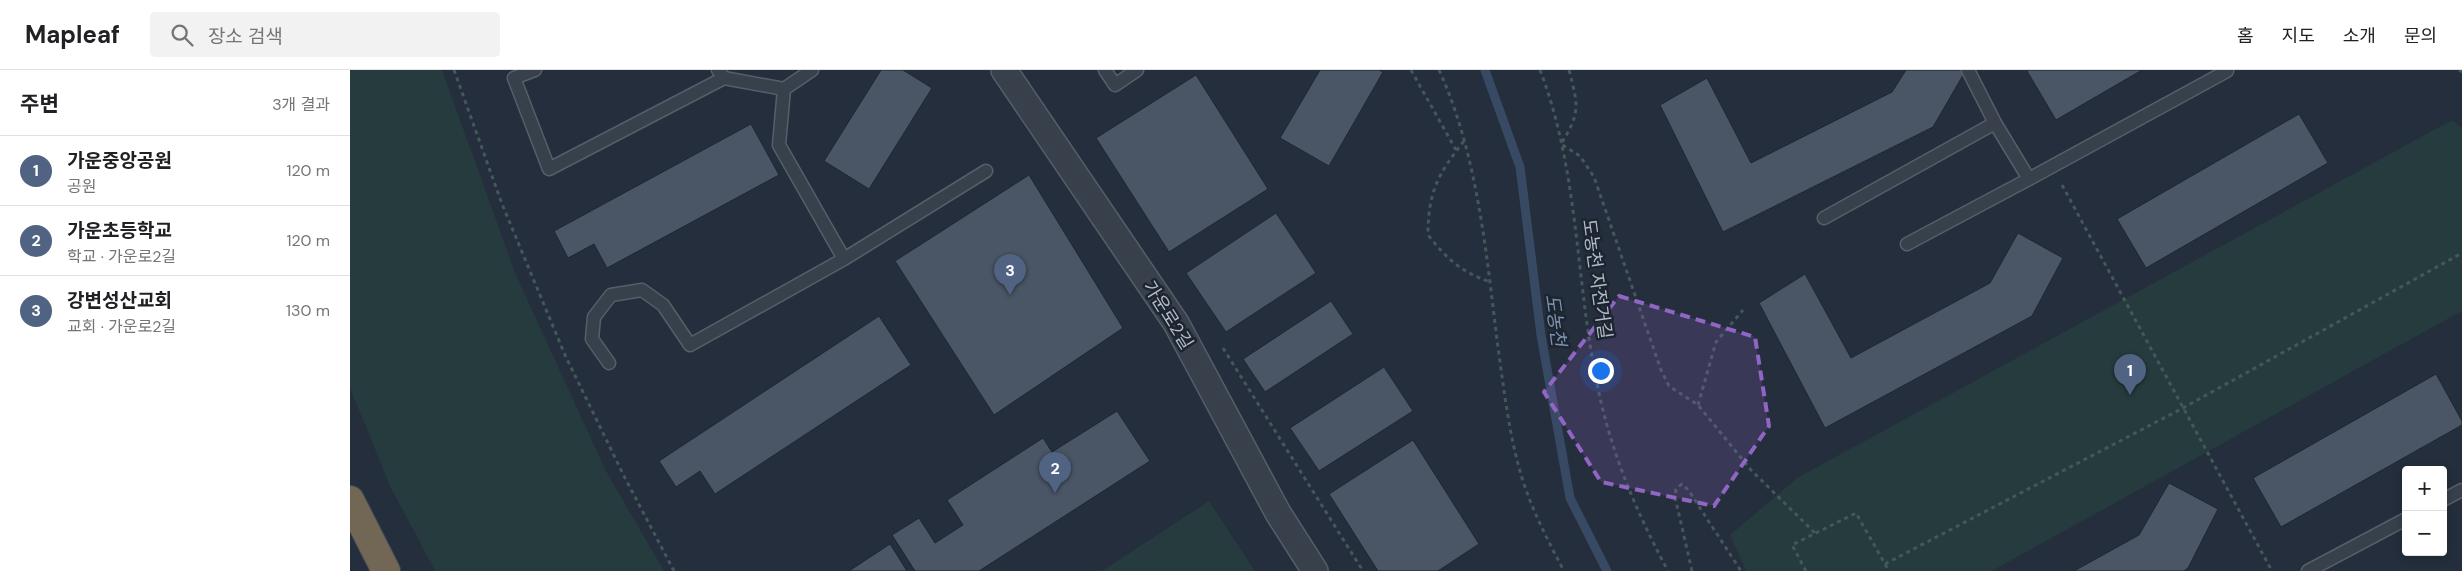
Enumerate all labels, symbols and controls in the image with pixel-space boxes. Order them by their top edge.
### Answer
search box [150,12,500,57]
text: Mapleaf [25,19,120,50]
icon: search [168,21,196,49]
text: 장소 검색 [208,24,283,49]
text: 홈 [2237,24,2254,48]
text: 지도 [2282,24,2315,48]
text: 소개 [2343,24,2376,48]
text: 문의 [2404,24,2437,48]
text: 주변 [20,90,59,118]
text: 3개 결과 [272,94,330,115]
text: 가운중앙공원 [67,148,172,173]
text: 1 [33,160,39,181]
text: 120 m [286,160,330,181]
text: 공원 [67,176,96,197]
text: 가운초등학교 [67,218,172,243]
street label: 도농천 자전거길 [1577,218,1617,340]
text: 2 [31,230,41,251]
text: 120 m [286,230,330,251]
text: 학교 · 가운로2길 [67,246,176,267]
pin: 3 [994,254,1026,295]
street label: 가운로2길 [1138,276,1198,354]
text: 강변성산교회 [67,288,172,313]
water label: 도농천 [1539,292,1572,349]
text: 3 [31,300,41,321]
text: 130 m [286,300,330,321]
text: 교회 · 가운로2길 [67,316,176,337]
pin: 1 [2114,354,2146,395]
your location [1588,358,1614,384]
pin: 2 [1039,452,1071,493]
map controls [2402,466,2447,556]
button: + [2402,466,2447,511]
button: − [2402,511,2447,556]

